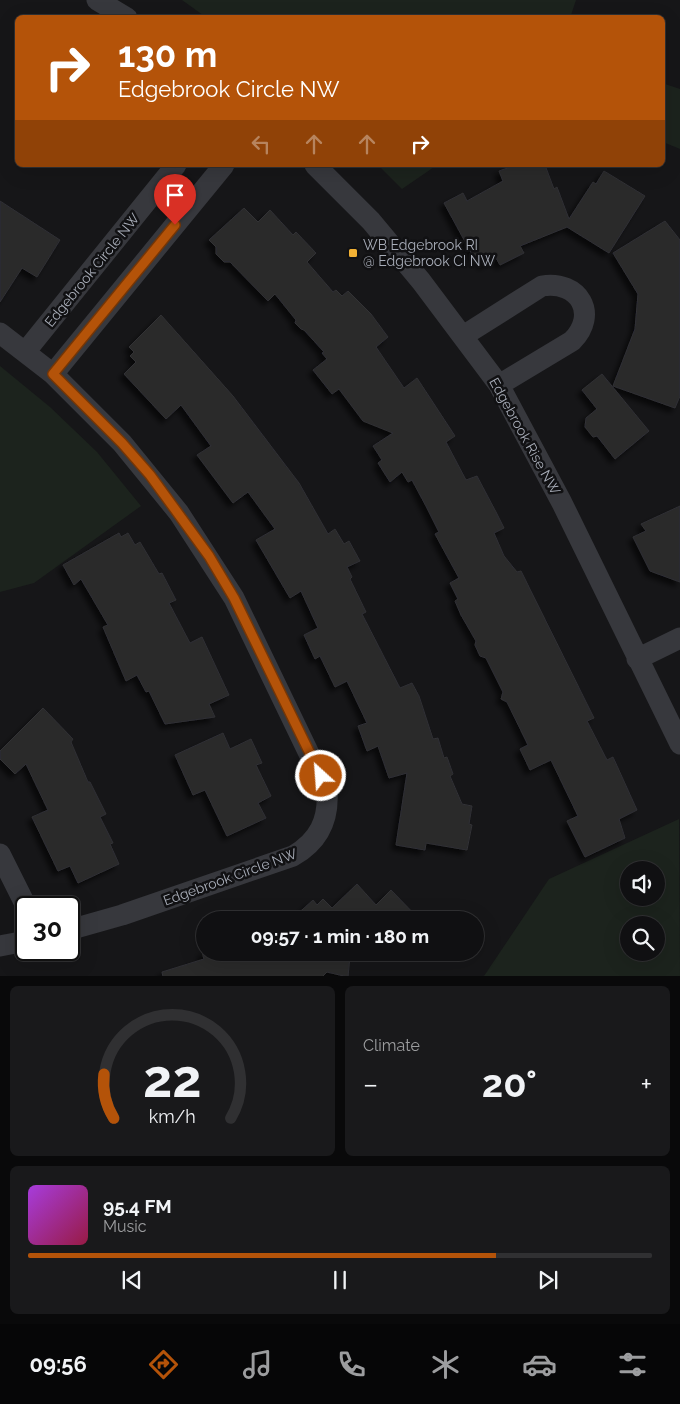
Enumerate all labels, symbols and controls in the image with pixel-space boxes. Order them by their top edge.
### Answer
text: 130 m [118,34,217,75]
icon: right [35,35,100,100]
text: Edgebrook Circle NW [118,76,340,102]
icon: left [247,130,275,158]
icon: ahead [300,130,328,158]
icon: ahead [353,130,381,158]
icon: right [406,130,434,158]
pin [154,174,196,225]
icon: arrive [161,181,189,209]
street label: Edgebrook Circle NW [41,210,143,330]
place label: WB Edgebrook RI @ Edgebrook CI NW [363,237,496,269]
marker: WB Edgebrook RI @ Edgebrook CI NW [347,247,359,259]
street label: Edgebrook Rise NW [486,375,564,497]
position arrow [294,749,346,801]
street label: Edgebrook Circle NW [161,845,299,909]
map controls [620,861,665,961]
button: sound [620,861,665,906]
speed limit sign: 30 [15,896,80,961]
button: search [620,916,665,961]
text: 09:57 · 1 min · 180 m [251,925,429,947]
text: Climate [363,1036,420,1055]
text: 22 [143,1048,202,1109]
text: 20° [482,1061,537,1106]
text: − [363,1068,378,1101]
text: + [640,1068,652,1101]
text: km/h [149,1106,196,1127]
text: 95.4 FM [103,1195,172,1217]
text: Music [103,1217,147,1236]
icon: previous [118,1266,146,1294]
icon: pause [326,1266,354,1294]
icon: next [534,1266,562,1294]
icon: directions [146,1347,181,1382]
icon: music [240,1347,275,1382]
icon: phone [334,1347,369,1382]
icon: climate [428,1347,463,1382]
icon: car [522,1347,557,1382]
icon: filters [615,1347,650,1382]
text: 09:56 [29,1351,87,1377]

